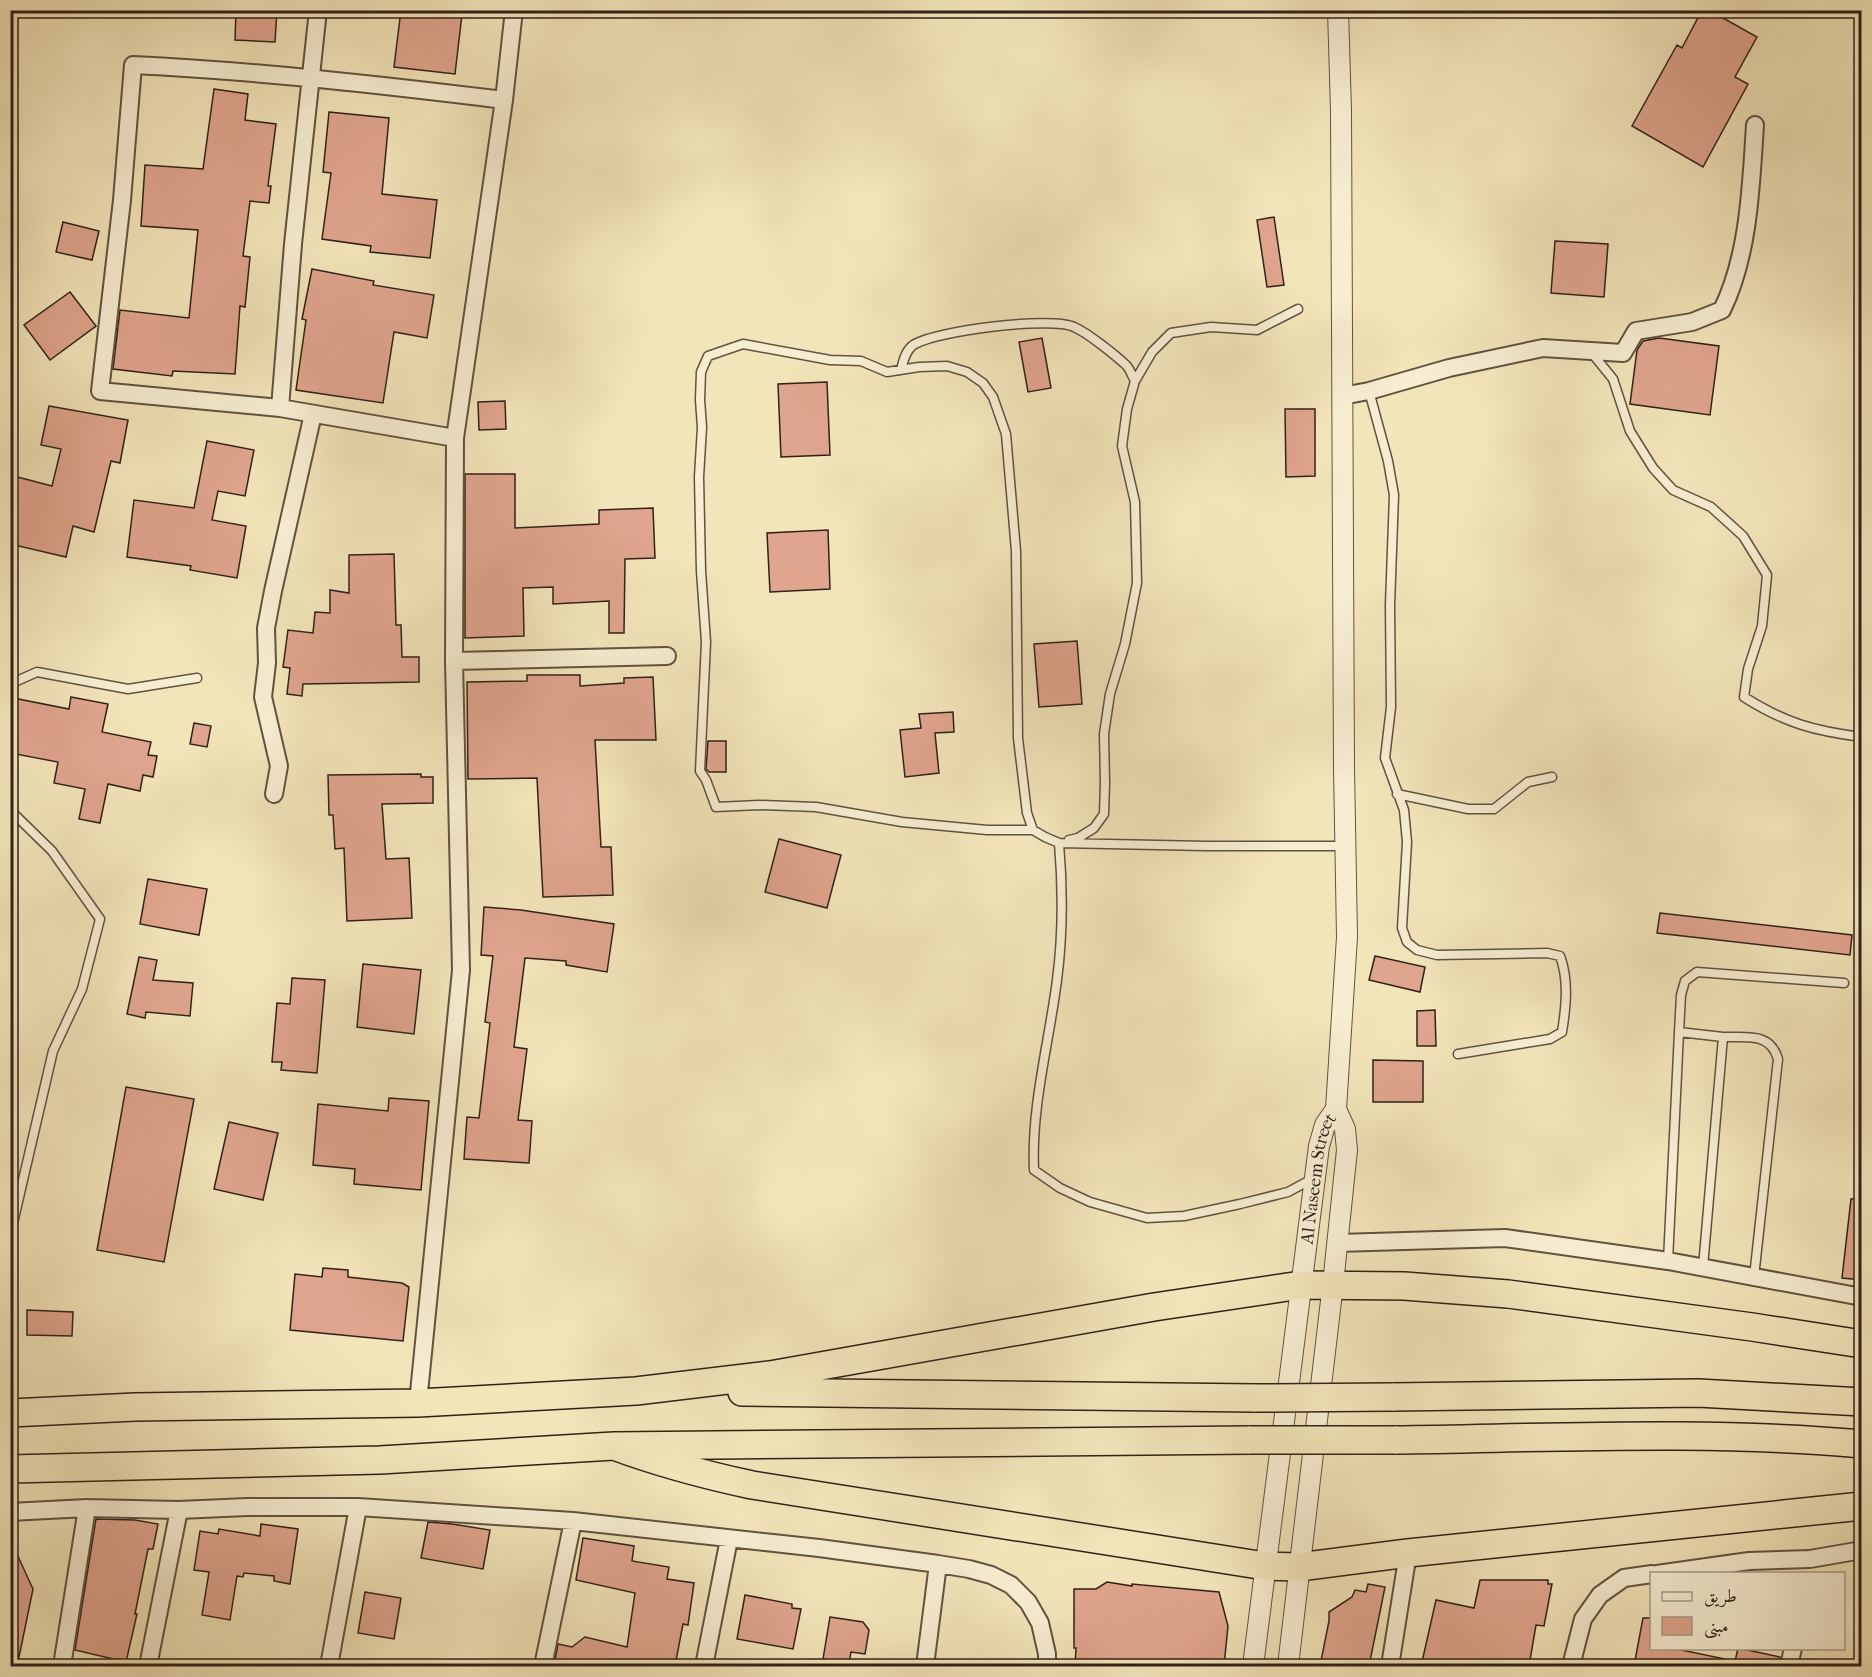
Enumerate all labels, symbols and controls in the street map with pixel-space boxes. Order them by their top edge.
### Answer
street label: Al Naseem Street [1296,1108,1341,1246]
legend [1650,1572,1845,1650]
text: طريق [1704,1586,1737,1608]
text: مبنى [1704,1616,1729,1639]

